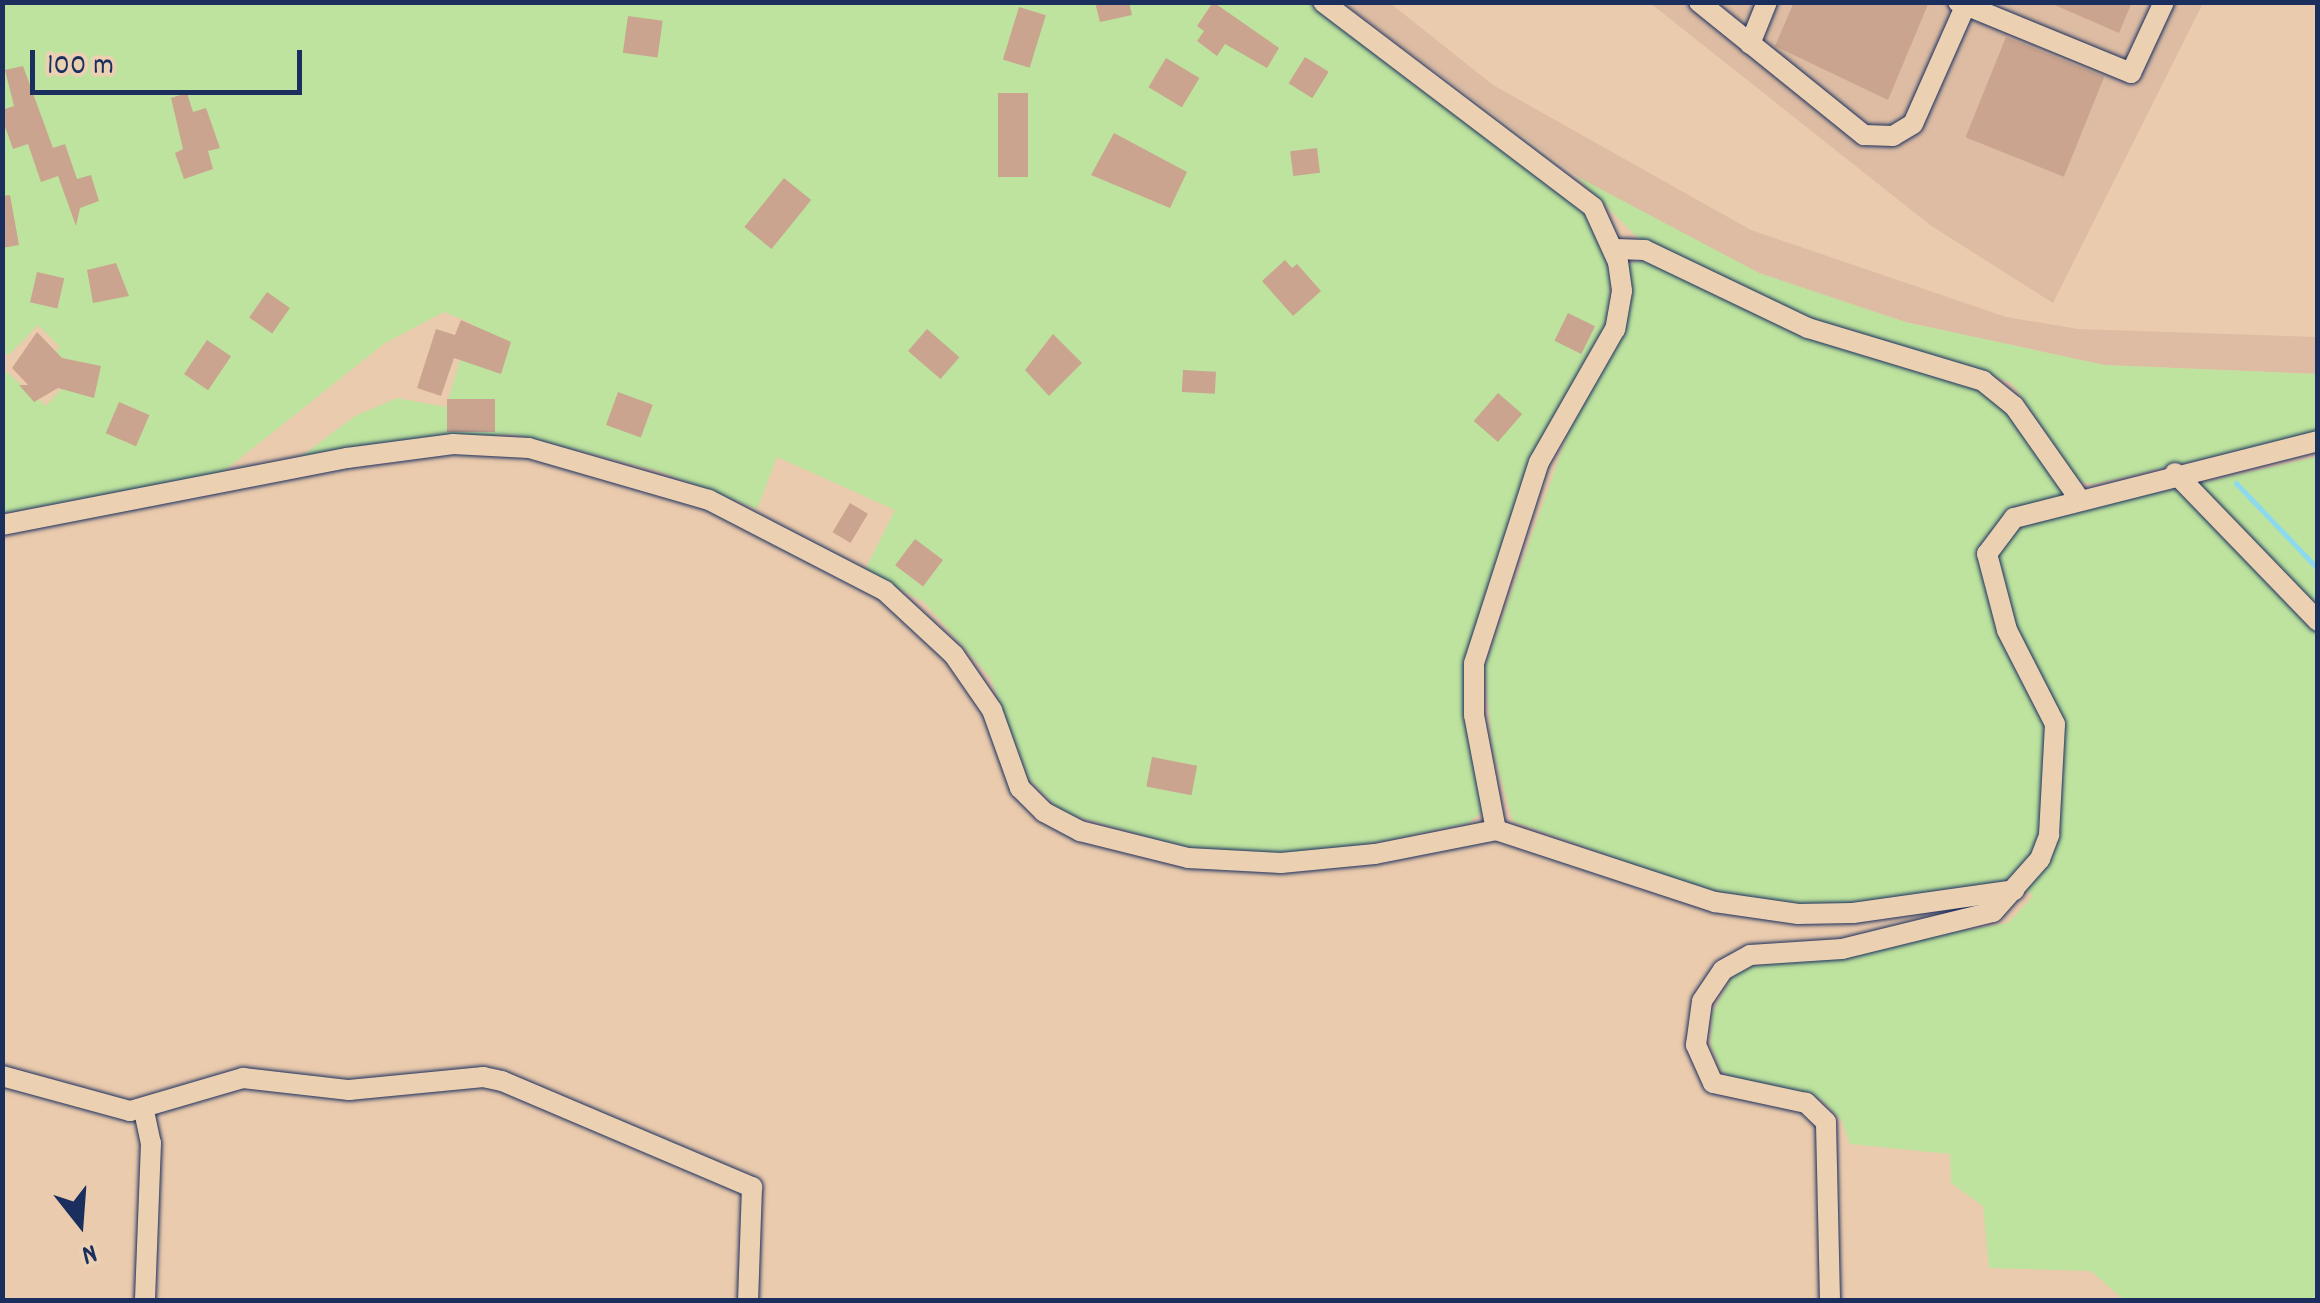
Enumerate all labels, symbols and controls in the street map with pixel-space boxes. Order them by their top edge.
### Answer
scale bar [35,30,308,92]
text: 100 m [47,46,114,89]
north arrow [30,1173,130,1273]
text: N [76,1231,101,1273]

